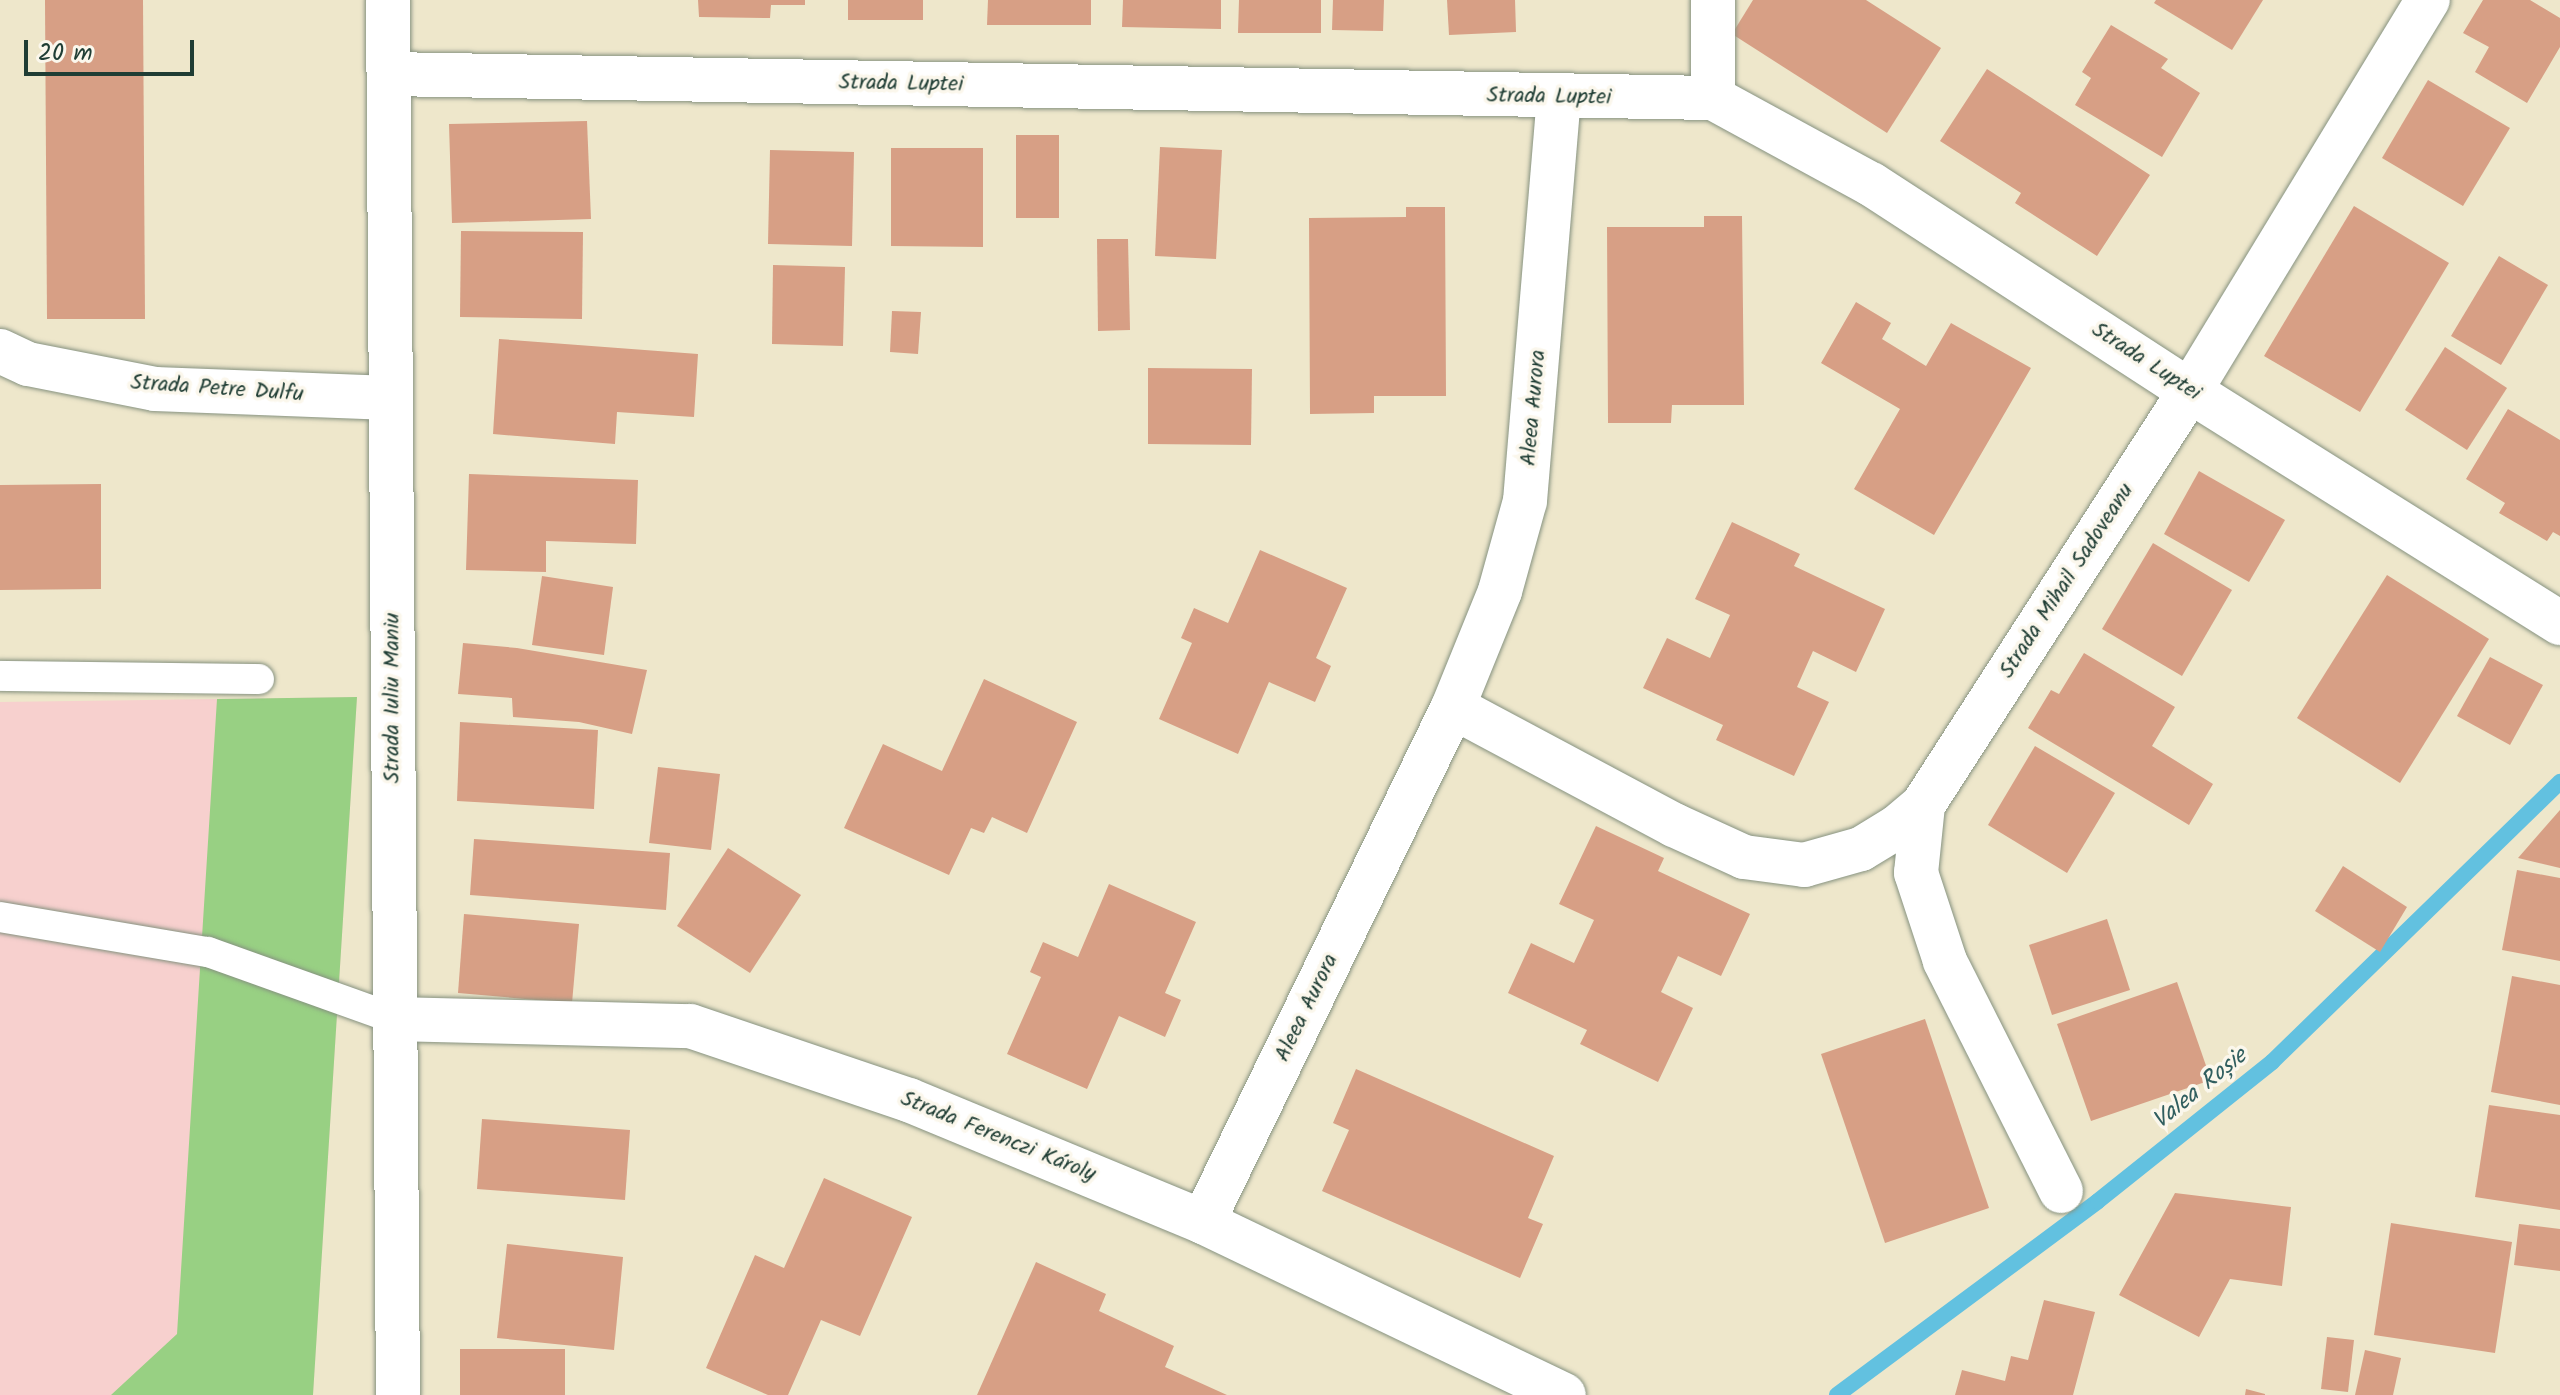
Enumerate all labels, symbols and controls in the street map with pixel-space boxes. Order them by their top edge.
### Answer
scale bar [28,24,198,74]
text: 20 m [38,34,93,73]
street label: Strada Luptei [838,70,964,98]
street label: Strada Luptei [1486,83,1612,111]
street label: Strada Luptei [2087,317,2205,407]
street label: Aleea Aurora [1516,349,1552,467]
street label: Strada Petre Dulfu [130,370,304,408]
street label: Strada Mihail Sadoveanu [1994,479,2140,683]
street label: Strada Iuliu Maniu [380,613,406,783]
street label: Aleea Aurora [1270,950,1344,1066]
water label: Valea Roșie [2147,1042,2253,1136]
street label: Strada Ferenczi Károly [897,1086,1099,1188]

